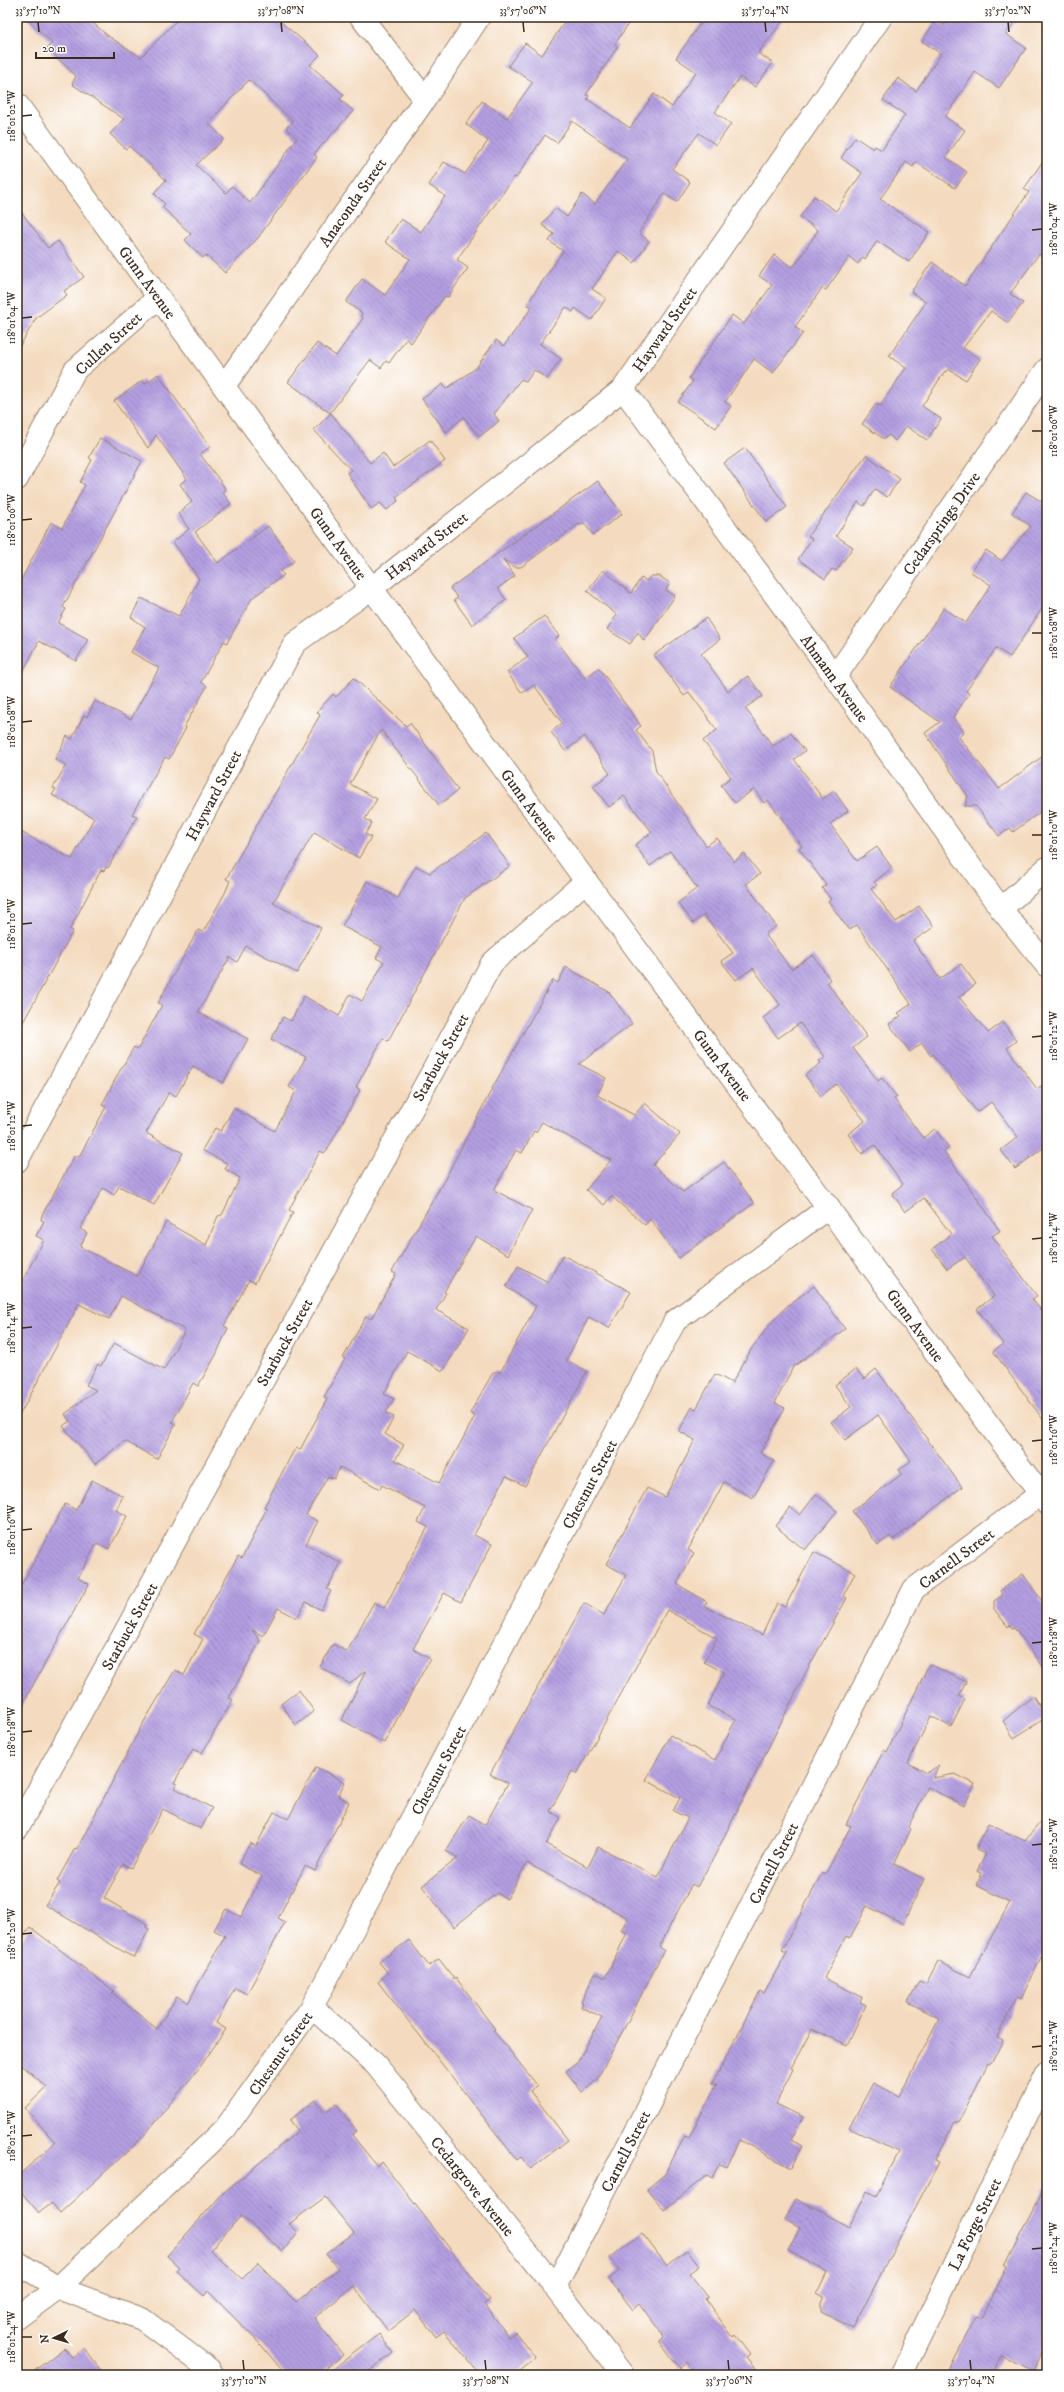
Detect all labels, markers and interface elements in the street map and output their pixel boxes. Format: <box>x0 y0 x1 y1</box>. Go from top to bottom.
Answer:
text: 33°57'10"N <box>15 5 61 17</box>
text: 33°57'08"N <box>257 5 305 17</box>
text: 33°57'06"N <box>499 5 547 17</box>
text: 33°57'04"N <box>741 5 789 17</box>
text: 33°57'02"N <box>985 5 1031 17</box>
scale bar <box>36 34 114 60</box>
text: 20 m <box>42 41 66 56</box>
text: 118°01'02"W <box>6 89 18 142</box>
street label: Anaconda Street <box>315 154 391 251</box>
text: 118°01'04"W <box>1048 202 1060 255</box>
street label: Gunn Avenue <box>114 242 181 323</box>
street label: Hayward Street <box>628 283 702 376</box>
text: 118°01'04"W <box>6 291 18 344</box>
street label: Cullen Street <box>71 308 146 380</box>
text: 118°01'06"W <box>1048 404 1060 457</box>
street label: Cedarsprings Drive <box>899 468 985 579</box>
text: 118°01'06"W <box>6 493 18 546</box>
street label: Gunn Avenue <box>305 503 372 584</box>
street label: Hayward Street <box>381 507 472 584</box>
text: 118°01'08"W <box>1048 606 1060 659</box>
street label: Ahmann Avenue <box>796 631 873 727</box>
text: 118°01'08"W <box>6 695 18 748</box>
street label: Hayward Street <box>182 747 246 844</box>
street label: Gunn Avenue <box>496 765 563 846</box>
text: 118°01'10"W <box>1048 809 1060 860</box>
text: 118°01'10"W <box>6 898 18 949</box>
street label: Starbuck Street <box>408 1010 473 1105</box>
text: 118°01'12"W <box>1048 1010 1060 1061</box>
street label: Gunn Avenue <box>689 1026 756 1106</box>
text: 118°01'12"W <box>6 1100 18 1151</box>
text: 118°01'14"W <box>1048 1212 1060 1263</box>
street label: Gunn Avenue <box>882 1285 949 1366</box>
street label: Starbuck Street <box>252 1295 317 1390</box>
text: 118°01'14"W <box>6 1302 18 1353</box>
text: 118°01'16"W <box>1048 1414 1060 1465</box>
street label: Chestnut Street <box>558 1436 622 1533</box>
text: 118°01'16"W <box>6 1504 18 1555</box>
street label: Carnell Street <box>915 1524 998 1594</box>
street label: Starbuck Street <box>97 1579 162 1674</box>
text: 118°01'18"W <box>1048 1616 1060 1667</box>
text: 118°01'18"W <box>6 1706 18 1757</box>
street label: Chestnut Street <box>407 1722 471 1819</box>
text: 118°01'20"W <box>1048 1817 1060 1870</box>
street label: Carnell Street <box>745 1819 803 1908</box>
text: 118°01'20"W <box>6 1907 18 1960</box>
street label: Chestnut Street <box>244 2008 317 2100</box>
text: 118°01'22"W <box>1048 2020 1060 2072</box>
street label: Carnell Street <box>597 2107 655 2196</box>
text: 118°01'22"W <box>6 2110 18 2162</box>
street label: Cedargrove Avenue <box>426 2133 519 2241</box>
street label: La Forge Street <box>944 2175 1006 2274</box>
text: 118°01'24"W <box>1048 2221 1060 2274</box>
text: 118°01'24"W <box>6 2310 18 2363</box>
north arrow <box>34 2318 74 2358</box>
text: N <box>38 2334 52 2344</box>
text: 33°57'10"N <box>221 2375 267 2387</box>
text: 33°57'08"N <box>462 2375 510 2387</box>
text: 33°57'06"N <box>705 2375 753 2387</box>
text: 33°57'04"N <box>947 2375 995 2387</box>

